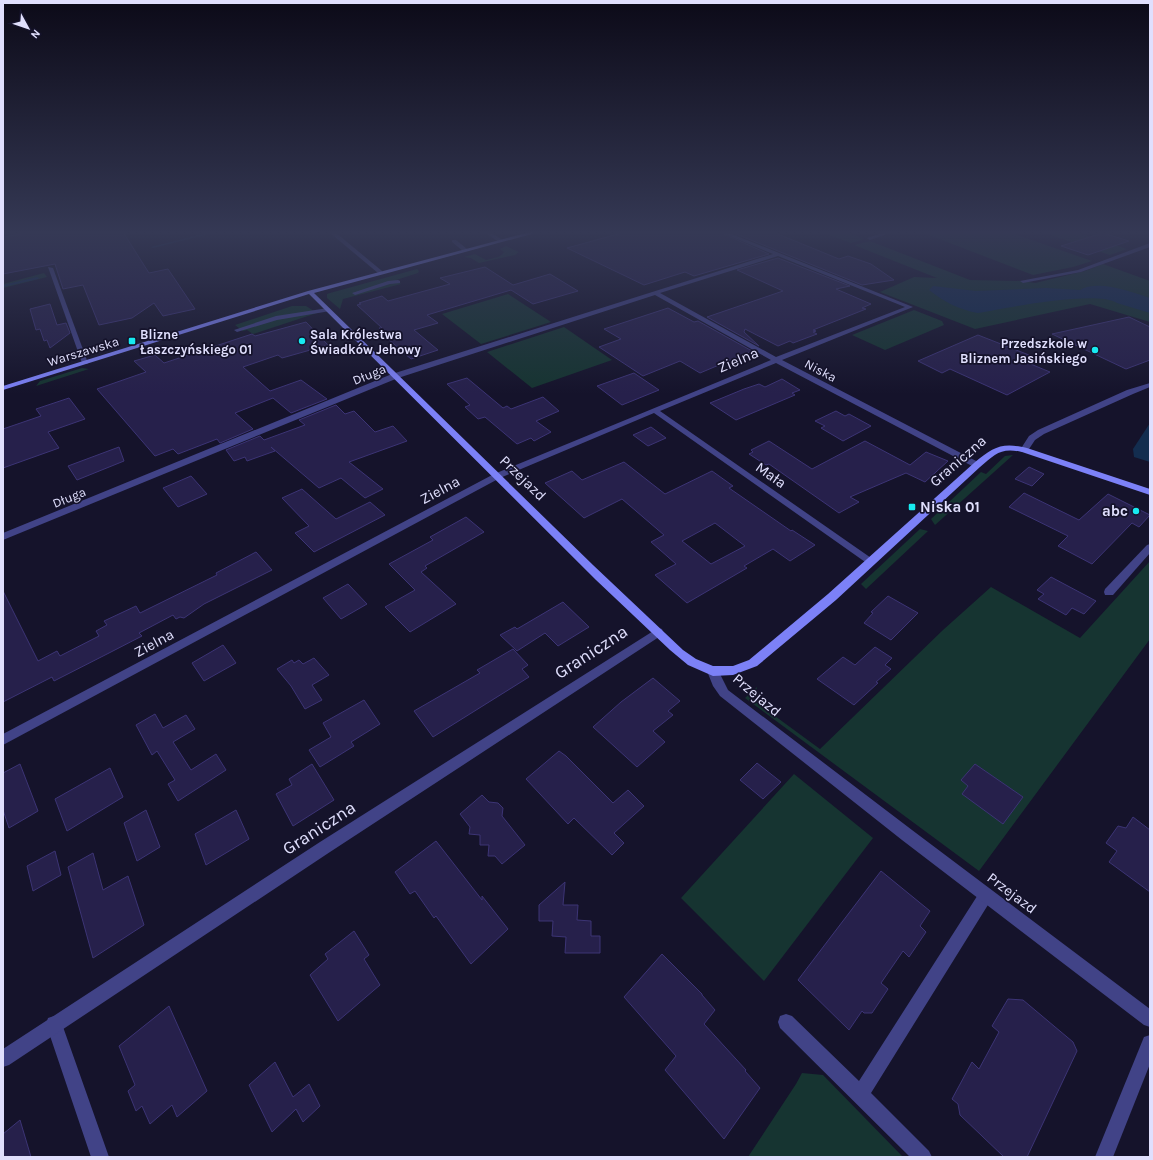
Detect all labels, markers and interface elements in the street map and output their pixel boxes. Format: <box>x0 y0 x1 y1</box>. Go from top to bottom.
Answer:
north arrow <box>8 8 48 48</box>
text: N <box>28 27 43 41</box>
place label: Blizne Łaszczyńskiego 01 <box>140 327 252 357</box>
place label: Sala Królestwa Świadków Jehowy <box>310 327 421 357</box>
street label: Warszawska <box>46 333 121 369</box>
marker: Blizne Łaszczyńskiego 01 <box>127 336 137 346</box>
marker: Sala Królestwa Świadków Jehowy <box>297 336 307 346</box>
place label: Przedszkole w Bliznem Jasińskiego <box>960 336 1087 366</box>
street label: Zielna <box>715 343 761 377</box>
marker: Przedszkole w Bliznem Jasińskiego <box>1090 345 1100 355</box>
street label: Niska <box>802 356 839 385</box>
street label: Długa <box>350 361 388 388</box>
street label: Graniczna <box>926 432 990 490</box>
street label: Przejazd <box>496 452 550 504</box>
street label: Mała <box>752 458 790 492</box>
street label: Zielna <box>417 472 463 508</box>
street label: Długa <box>50 484 88 511</box>
place label: Niska 01 <box>920 498 980 516</box>
marker: Niska 01 <box>907 502 917 512</box>
place label: abc <box>1102 502 1128 520</box>
marker: abc <box>1131 506 1141 516</box>
street label: Graniczna <box>550 620 632 684</box>
street label: Zielna <box>131 625 177 661</box>
street label: Przejazd <box>729 670 785 720</box>
street label: Graniczna <box>278 796 360 860</box>
street label: Przejazd <box>984 869 1040 917</box>

